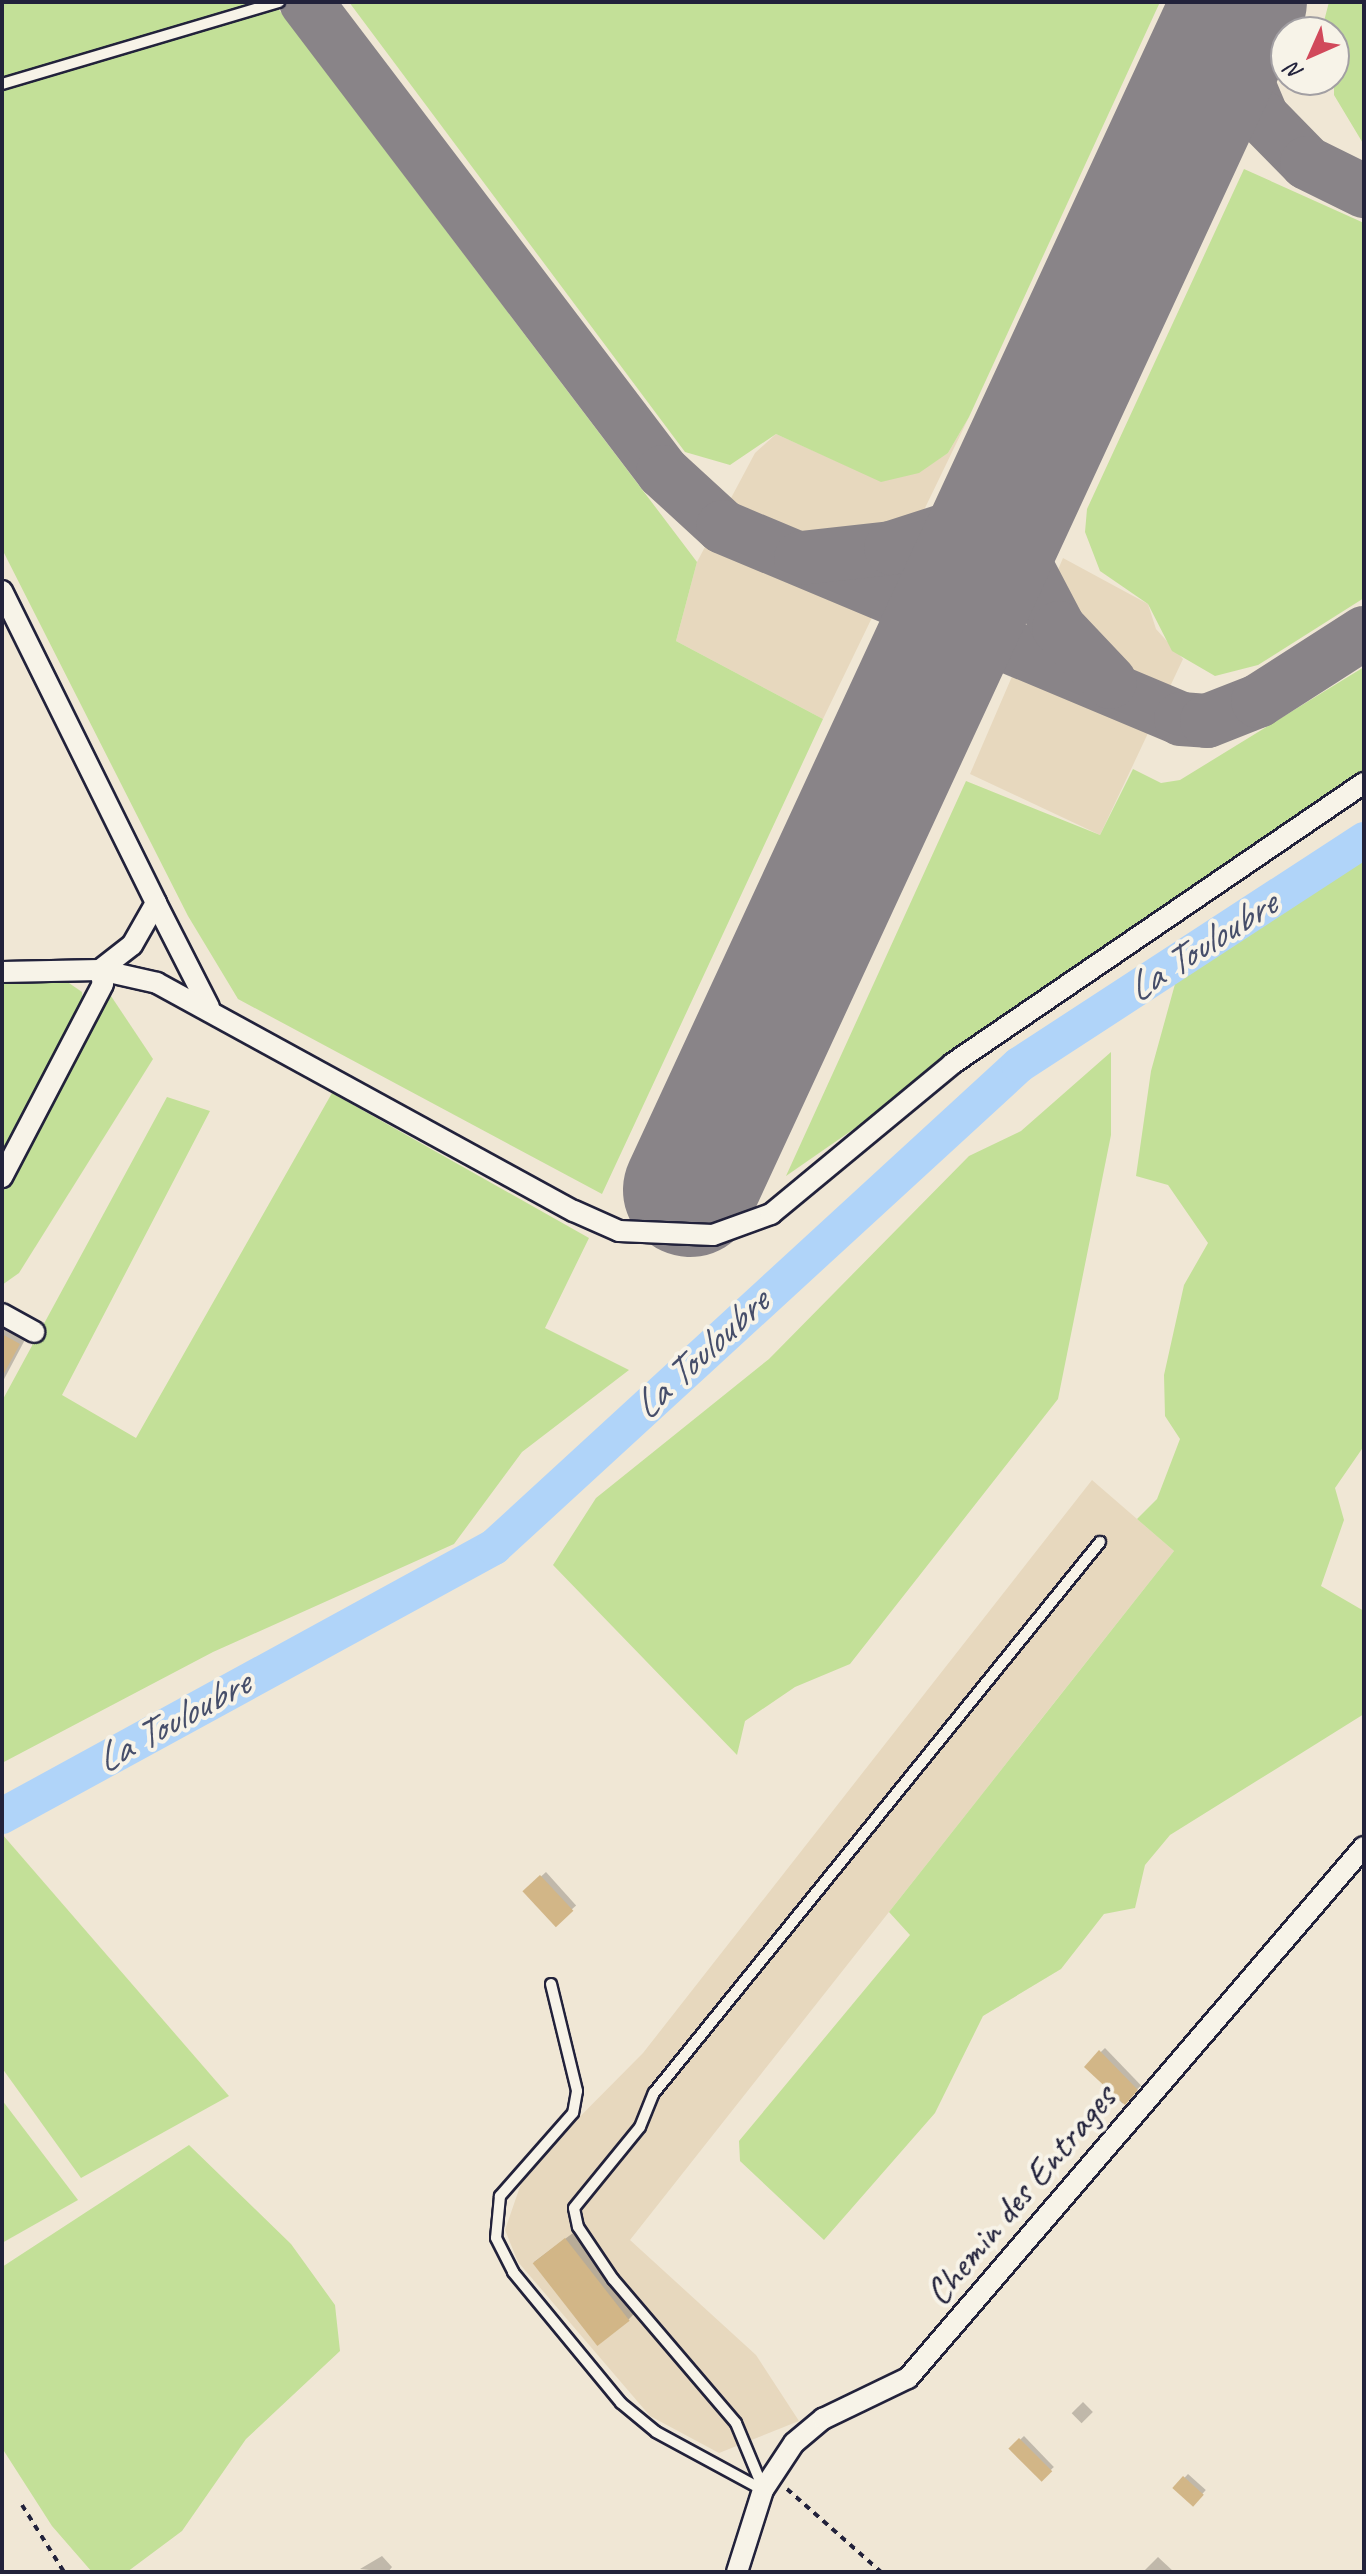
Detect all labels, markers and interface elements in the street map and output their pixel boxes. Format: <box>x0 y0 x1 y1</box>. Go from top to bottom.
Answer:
north arrow <box>1270 16 1350 96</box>
text: N <box>1280 57 1309 86</box>
water label: La Touloubre <box>1117 880 1285 1012</box>
water label: La Touloubre <box>622 1279 778 1429</box>
water label: La Touloubre <box>87 1659 257 1783</box>
street label: Chemin des Entrages <box>915 2076 1125 2314</box>

